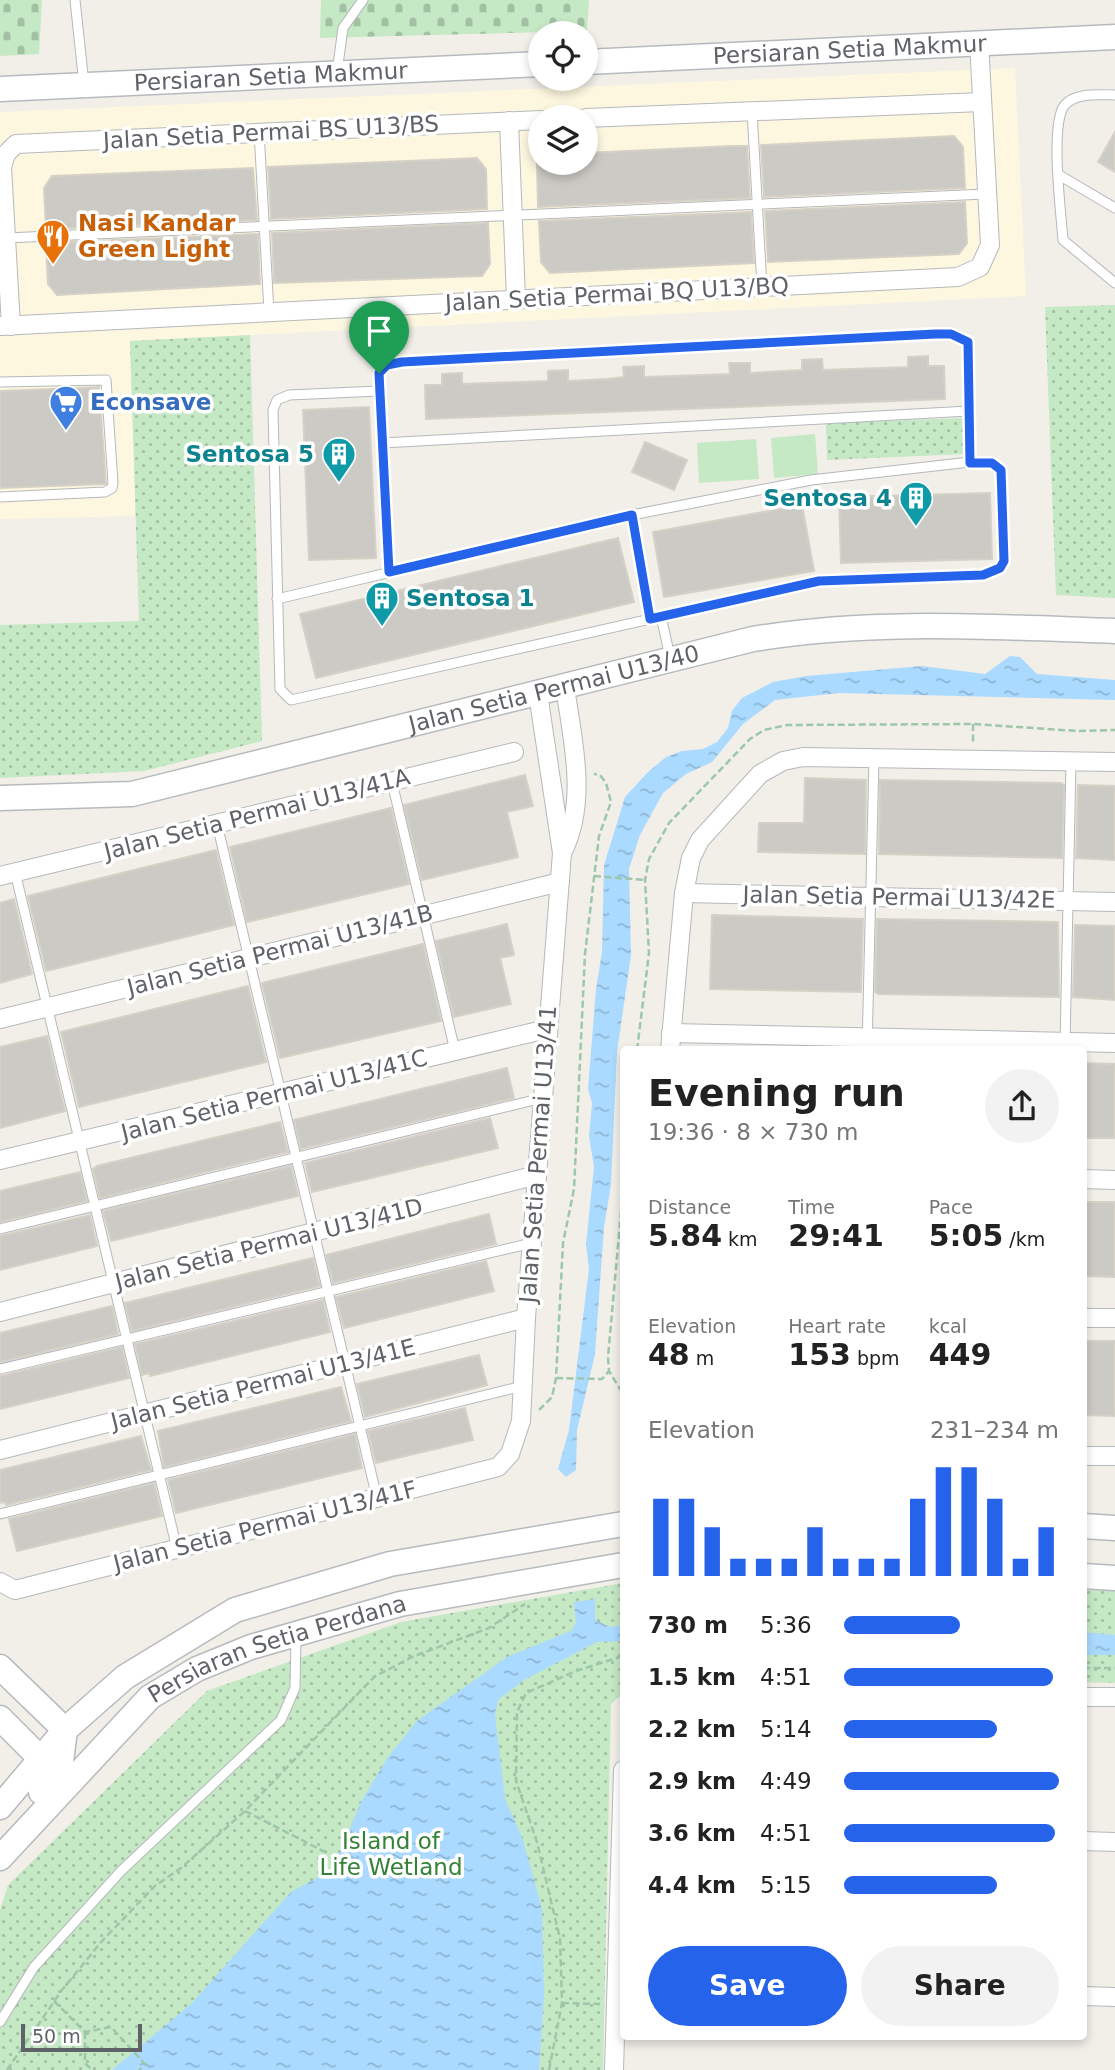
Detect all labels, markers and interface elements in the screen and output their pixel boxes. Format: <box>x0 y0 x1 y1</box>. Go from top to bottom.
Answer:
map controls <box>528 21 598 175</box>
button: locate <box>528 21 598 91</box>
street label: Persiaran Setia Makmur <box>712 30 988 69</box>
street label: Persiaran Setia Makmur <box>133 57 409 96</box>
button: layers <box>528 105 598 175</box>
street label: Jalan Setia Permai BS U13/BS <box>100 110 440 154</box>
place label: Nasi Kandar Green Light <box>78 210 236 262</box>
restaurant icon: Nasi Kandar Green Light <box>34 217 72 266</box>
street label: Jalan Setia Permai BQ U13/BQ <box>442 272 790 316</box>
pin <box>349 301 409 373</box>
icon: arrive <box>360 312 398 350</box>
supermarket icon: Econsave <box>47 383 85 432</box>
place label: Econsave <box>90 389 211 415</box>
building icon: Sentosa 5 <box>320 435 358 484</box>
place label: Sentosa 5 <box>185 441 314 467</box>
building icon: Sentosa 4 <box>897 479 935 528</box>
place label: Sentosa 4 <box>763 485 892 511</box>
building icon: Sentosa 1 <box>363 579 401 628</box>
place label: Sentosa 1 <box>406 585 535 611</box>
street label: Jalan Setia Permai U13/40 <box>404 640 702 738</box>
street label: Jalan Setia Permai U13/41A <box>100 763 413 865</box>
street label: Jalan Setia Permai U13/42E <box>740 881 1056 913</box>
street label: Jalan Setia Permai U13/41B <box>122 899 436 1001</box>
street label: Jalan Setia Permai U13/41 <box>514 1004 561 1306</box>
street label: Jalan Setia Permai U13/41C <box>116 1044 430 1146</box>
button: share <box>985 1069 1059 1143</box>
text: Evening run <box>648 1071 905 1115</box>
text: 19:36 · 8 × 730 m <box>648 1119 858 1145</box>
street label: Jalan Setia Permai U13/41D <box>111 1193 425 1295</box>
text: Distance <box>648 1196 731 1218</box>
text: Time <box>788 1196 835 1218</box>
text: Pace <box>929 1196 973 1218</box>
text: 5.84 <box>648 1218 722 1253</box>
text: 29:41 <box>788 1218 884 1253</box>
text: 5:05 <box>929 1218 1003 1253</box>
text: km <box>722 1228 758 1250</box>
text: /km <box>1003 1228 1045 1250</box>
text: Elevation <box>648 1315 736 1337</box>
text: Heart rate <box>788 1315 886 1337</box>
text: kcal <box>929 1315 967 1337</box>
street label: Jalan Setia Permai U13/41E <box>106 1334 418 1435</box>
text: 48 <box>648 1337 690 1372</box>
text: 153 <box>788 1337 851 1372</box>
text: 449 <box>929 1337 991 1372</box>
text: m <box>690 1347 714 1369</box>
text: bpm <box>851 1347 900 1369</box>
text: Elevation <box>648 1417 755 1443</box>
text: 231–234 m <box>930 1417 1059 1443</box>
street label: Jalan Setia Permai U13/41F <box>109 1476 419 1577</box>
street label: Persiaran Setia Perdana <box>143 1590 409 1708</box>
text: 730 m <box>648 1612 728 1638</box>
text: 5:36 <box>760 1612 812 1638</box>
text: 1.5 km <box>648 1664 736 1690</box>
text: 4:51 <box>760 1664 812 1690</box>
text: 2.2 km <box>648 1716 736 1742</box>
text: 5:14 <box>760 1716 812 1742</box>
text: 2.9 km <box>648 1768 736 1794</box>
text: 4:49 <box>760 1768 812 1794</box>
text: 3.6 km <box>648 1820 736 1846</box>
text: 4:51 <box>760 1820 812 1846</box>
park label: Island of Life Wetland <box>320 1828 463 1880</box>
text: 4.4 km <box>648 1872 736 1898</box>
text: 5:15 <box>760 1872 812 1898</box>
button: Save <box>648 1946 847 2026</box>
button: Share <box>861 1946 1059 2026</box>
scale bar <box>21 2021 142 2053</box>
text: 50 m <box>32 2025 81 2047</box>

